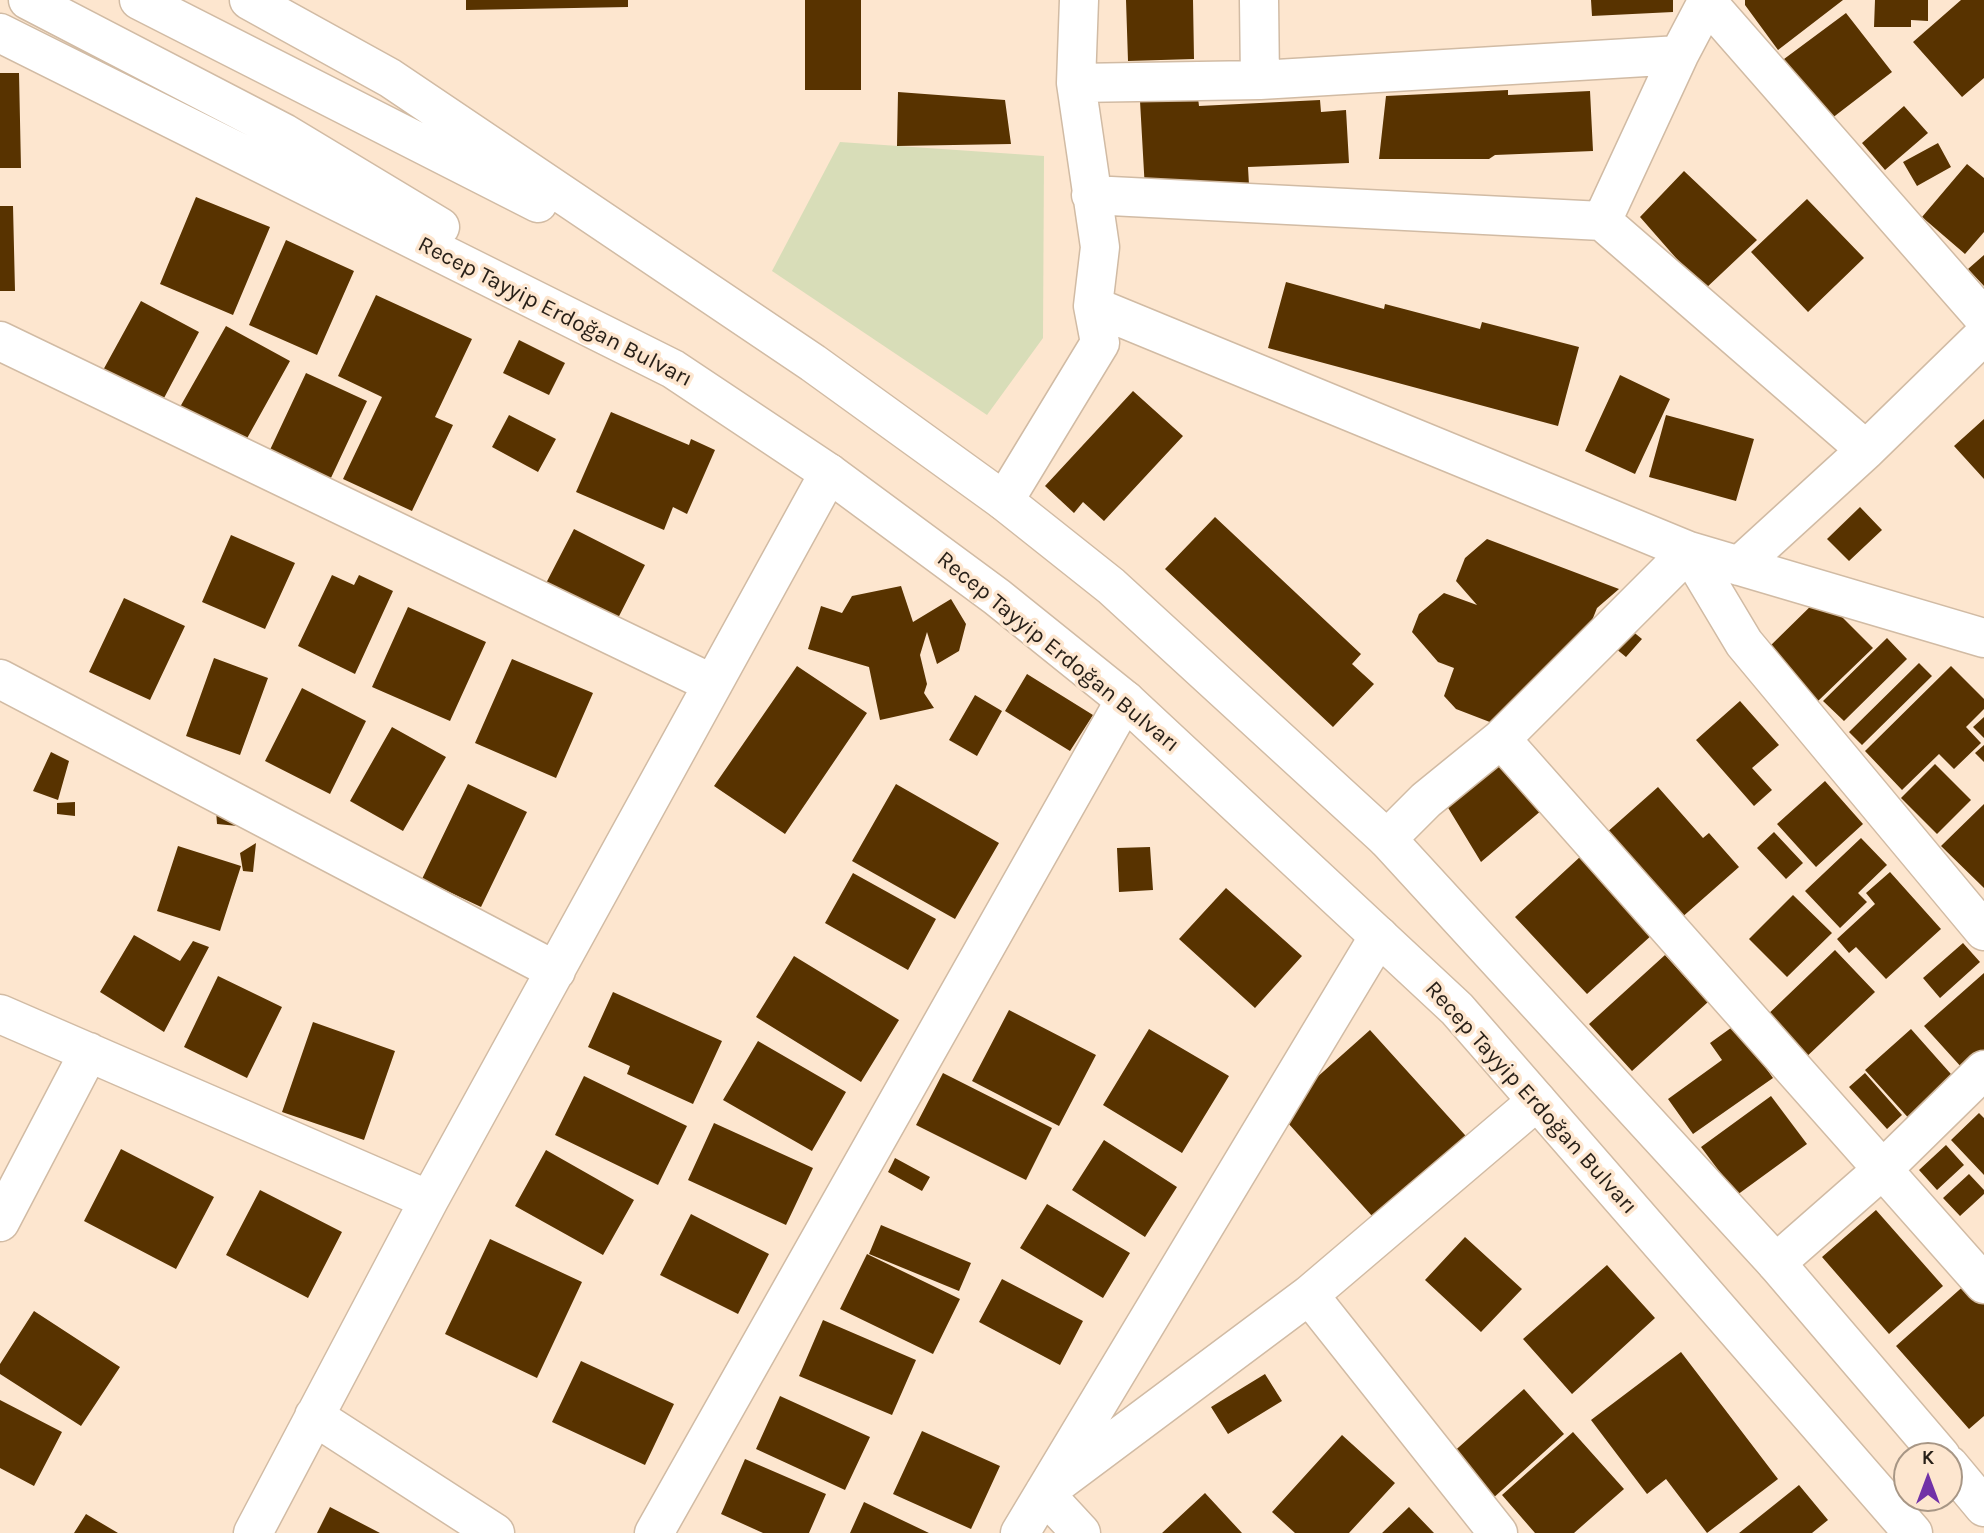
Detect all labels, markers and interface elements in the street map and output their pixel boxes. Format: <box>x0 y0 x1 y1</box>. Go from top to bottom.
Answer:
street label: Recep Tayyip Erdoğan Bulvarı <box>413 231 697 393</box>
street label: Recep Tayyip Erdoğan Bulvarı <box>931 546 1185 758</box>
street label: Recep Tayyip Erdoğan Bulvarı <box>1419 976 1643 1220</box>
north arrow <box>1893 1442 1963 1512</box>
text: K <box>1922 1447 1934 1469</box>

